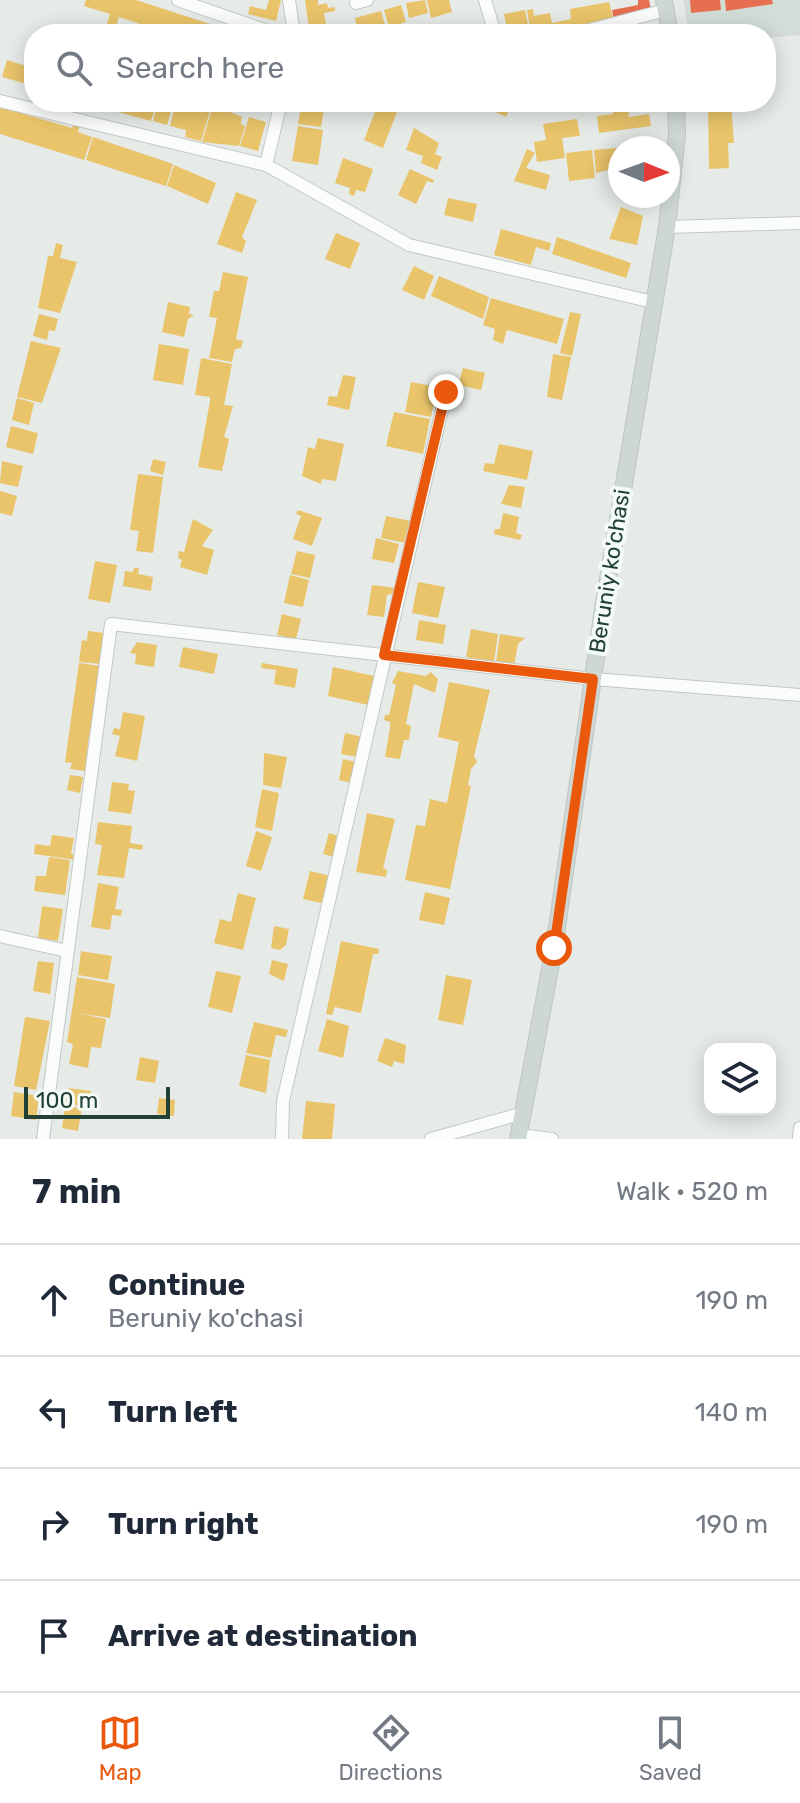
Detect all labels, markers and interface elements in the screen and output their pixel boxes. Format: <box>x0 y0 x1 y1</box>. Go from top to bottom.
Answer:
search box <box>24 24 776 112</box>
icon: search <box>52 46 96 90</box>
text: Search here <box>116 50 284 86</box>
north arrow <box>608 136 680 208</box>
route end <box>428 374 464 410</box>
street label: Beruniy ko'chasi <box>583 487 636 655</box>
route start <box>536 930 572 966</box>
map controls <box>704 1043 776 1115</box>
button: layers <box>704 1043 776 1115</box>
scale bar <box>24 1083 170 1119</box>
text: 100 m <box>36 1087 98 1114</box>
text: 7 min <box>32 1171 121 1212</box>
text: Walk · 520 m <box>616 1176 768 1207</box>
text: Continue <box>108 1267 245 1303</box>
icon: ahead <box>32 1278 76 1322</box>
text: 190 m <box>695 1285 768 1316</box>
text: Beruniy ko'chasi <box>108 1303 303 1334</box>
icon: left <box>32 1390 76 1434</box>
text: Turn left <box>108 1394 238 1430</box>
text: 140 m <box>695 1397 768 1428</box>
icon: right <box>32 1502 76 1546</box>
text: Turn right <box>108 1506 259 1542</box>
text: 190 m <box>695 1509 768 1540</box>
icon: arrive <box>32 1614 76 1658</box>
text: Arrive at destination <box>108 1618 418 1654</box>
tab: Map <box>98 1711 142 1786</box>
tab: Directions <box>338 1711 443 1786</box>
tab: Saved <box>639 1711 702 1786</box>

